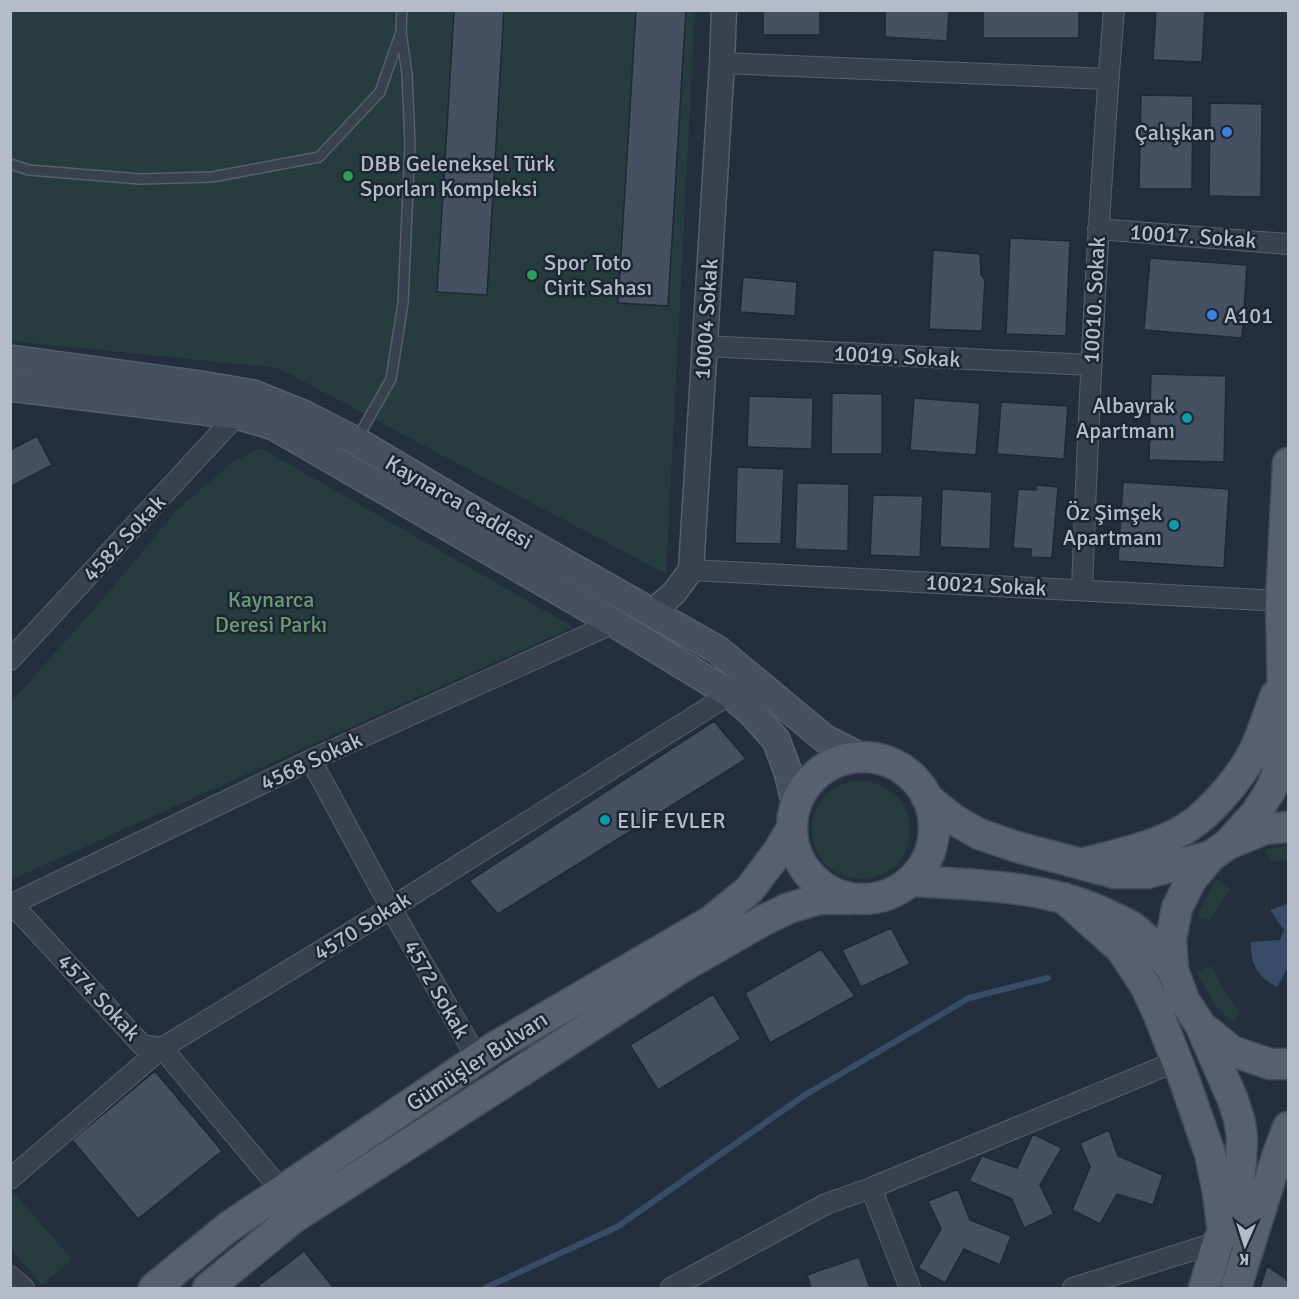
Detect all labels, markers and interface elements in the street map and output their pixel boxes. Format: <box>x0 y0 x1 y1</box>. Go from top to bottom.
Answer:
place label: Çalışkan <box>1135 119 1215 146</box>
marker: Çalışkan <box>1220 125 1234 139</box>
place label: DBB Geleneksel Türk Sporları Kompleksi <box>360 150 555 202</box>
marker: DBB Geleneksel Türk Sporları Kompleksi <box>341 169 355 183</box>
street label: 10017. Sokak <box>1129 218 1257 254</box>
street label: 10010. Sokak <box>1077 236 1111 364</box>
place label: Spor Toto Cirit Sahası <box>544 249 652 301</box>
street label: 10004 Sokak <box>688 258 724 380</box>
marker: Spor Toto Cirit Sahası <box>525 268 539 282</box>
place label: A101 <box>1224 302 1273 329</box>
marker: A101 <box>1205 308 1219 322</box>
street label: 10019. Sokak <box>833 339 961 373</box>
place label: Albayrak Apartmanı <box>1076 392 1175 444</box>
marker: Albayrak Apartmanı <box>1180 411 1194 425</box>
street label: Kaynarca Caddesi <box>381 449 537 555</box>
street label: 4582 Sokak <box>77 489 171 587</box>
place label: Öz Şimşek Apartmanı <box>1063 499 1162 551</box>
marker: Öz Şimşek Apartmanı <box>1167 518 1181 532</box>
street label: 10021 Sokak <box>925 568 1047 602</box>
park label: Kaynarca Deresi Parkı <box>215 586 327 638</box>
street label: 4568 Sokak <box>256 726 366 796</box>
place label: ELİF EVLER <box>617 807 726 834</box>
marker: ELİF EVLER <box>598 813 612 827</box>
street label: 4570 Sokak <box>309 886 415 966</box>
street label: 4572 Sokak <box>398 935 476 1043</box>
street label: 4574 Sokak <box>52 948 146 1046</box>
street label: Gümüşler Bulvarı <box>401 1005 553 1117</box>
north arrow <box>1215 1215 1275 1275</box>
text: K <box>1239 1249 1250 1269</box>

